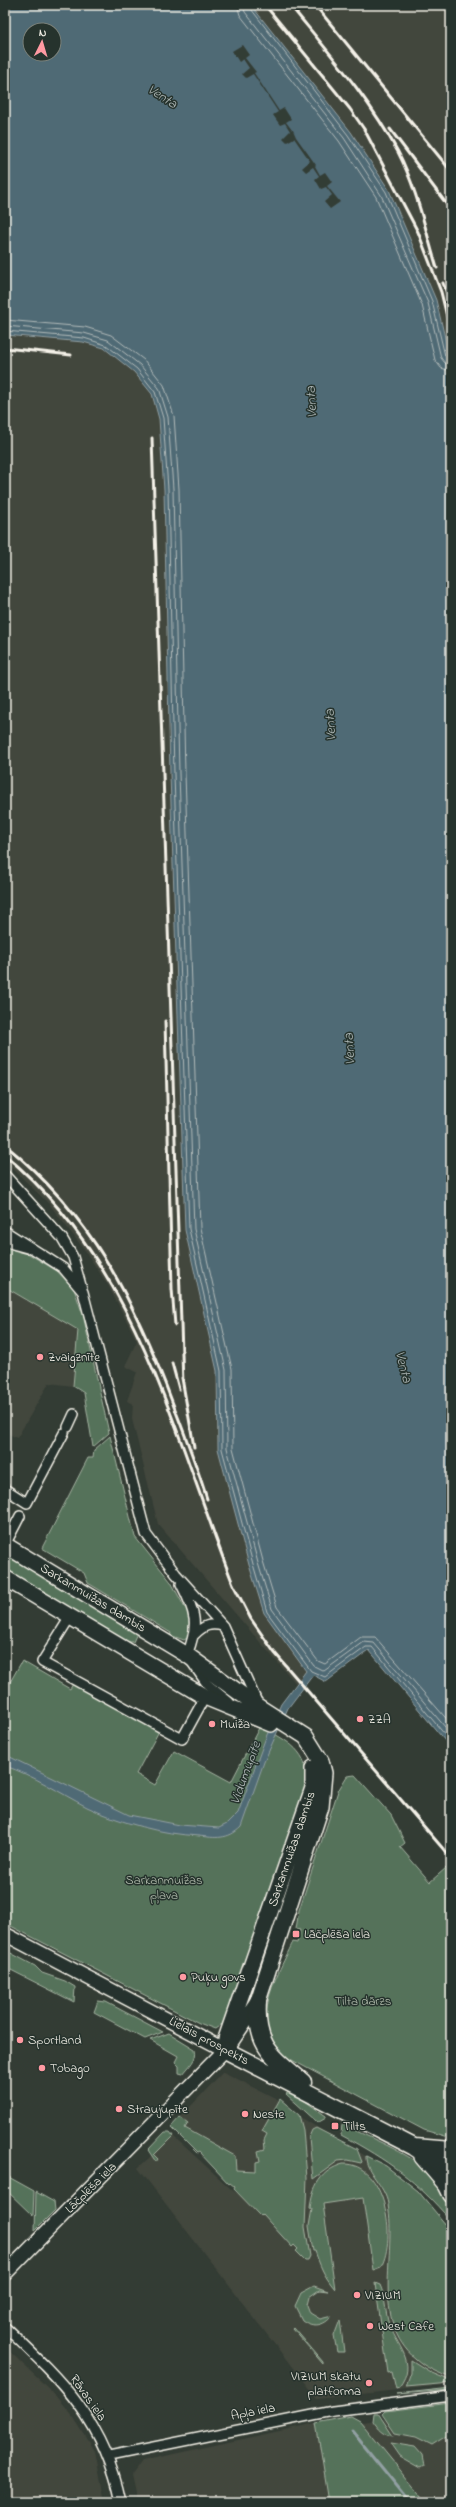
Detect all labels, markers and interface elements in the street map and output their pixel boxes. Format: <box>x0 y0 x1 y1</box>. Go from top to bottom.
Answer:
north arrow <box>22 22 62 62</box>
text: N <box>38 25 47 41</box>
water label: Venta <box>143 79 182 115</box>
water label: Venta <box>301 385 323 419</box>
water label: Venta <box>320 708 342 742</box>
water label: Venta <box>339 1032 361 1066</box>
place label: Zvaigznīte <box>48 1348 100 1368</box>
water label: Venta <box>389 1349 417 1385</box>
marker: Zvaigznīte <box>35 1352 45 1362</box>
street label: Sarkanmuižas dambis <box>36 1559 150 1637</box>
place label: ZZA <box>368 1710 391 1729</box>
marker: ZZA <box>355 1714 365 1724</box>
place label: Muiža <box>220 1715 250 1734</box>
marker: Muiža <box>207 1719 217 1729</box>
water label: Vidumupīte <box>225 1738 267 1807</box>
street label: Sarkanmuižas dambis <box>263 1788 321 1909</box>
park label: Sarkanmuižas pļava <box>125 1871 203 1905</box>
place label: Lāčplēša iela <box>304 1925 370 1944</box>
marker: Lāčplēša iela <box>291 1929 301 1939</box>
place label: Puķu govs <box>191 1968 246 1988</box>
marker: Puķu govs <box>178 1972 188 1982</box>
park label: Tilta dārzs <box>335 1992 392 2011</box>
street label: Lielais prospekts <box>165 2012 253 2070</box>
place label: Sportland <box>28 2031 82 2050</box>
marker: Sportland <box>15 2035 25 2045</box>
place label: Tobago <box>50 2059 90 2079</box>
marker: Tobago <box>37 2063 47 2073</box>
place label: Straujupīte <box>127 2100 188 2119</box>
marker: Straujupīte <box>114 2104 124 2114</box>
place label: Neste <box>253 2105 285 2124</box>
marker: Neste <box>240 2109 250 2119</box>
place label: Tilts <box>343 2117 366 2136</box>
marker: Tilts <box>330 2121 340 2131</box>
street label: Lāčplēša iela <box>61 2158 121 2218</box>
place label: VIZIUM <box>364 2286 401 2305</box>
marker: VIZIUM <box>352 2290 362 2300</box>
place label: West Cafe <box>378 2317 434 2336</box>
marker: West Cafe <box>365 2321 375 2331</box>
place label: VIZIUM skatu platforma <box>290 2367 361 2401</box>
street label: Rāvas iela <box>65 2371 111 2425</box>
marker: VIZIUM skatu platforma <box>364 2378 374 2388</box>
street label: Apļa iela <box>229 2398 277 2426</box>

